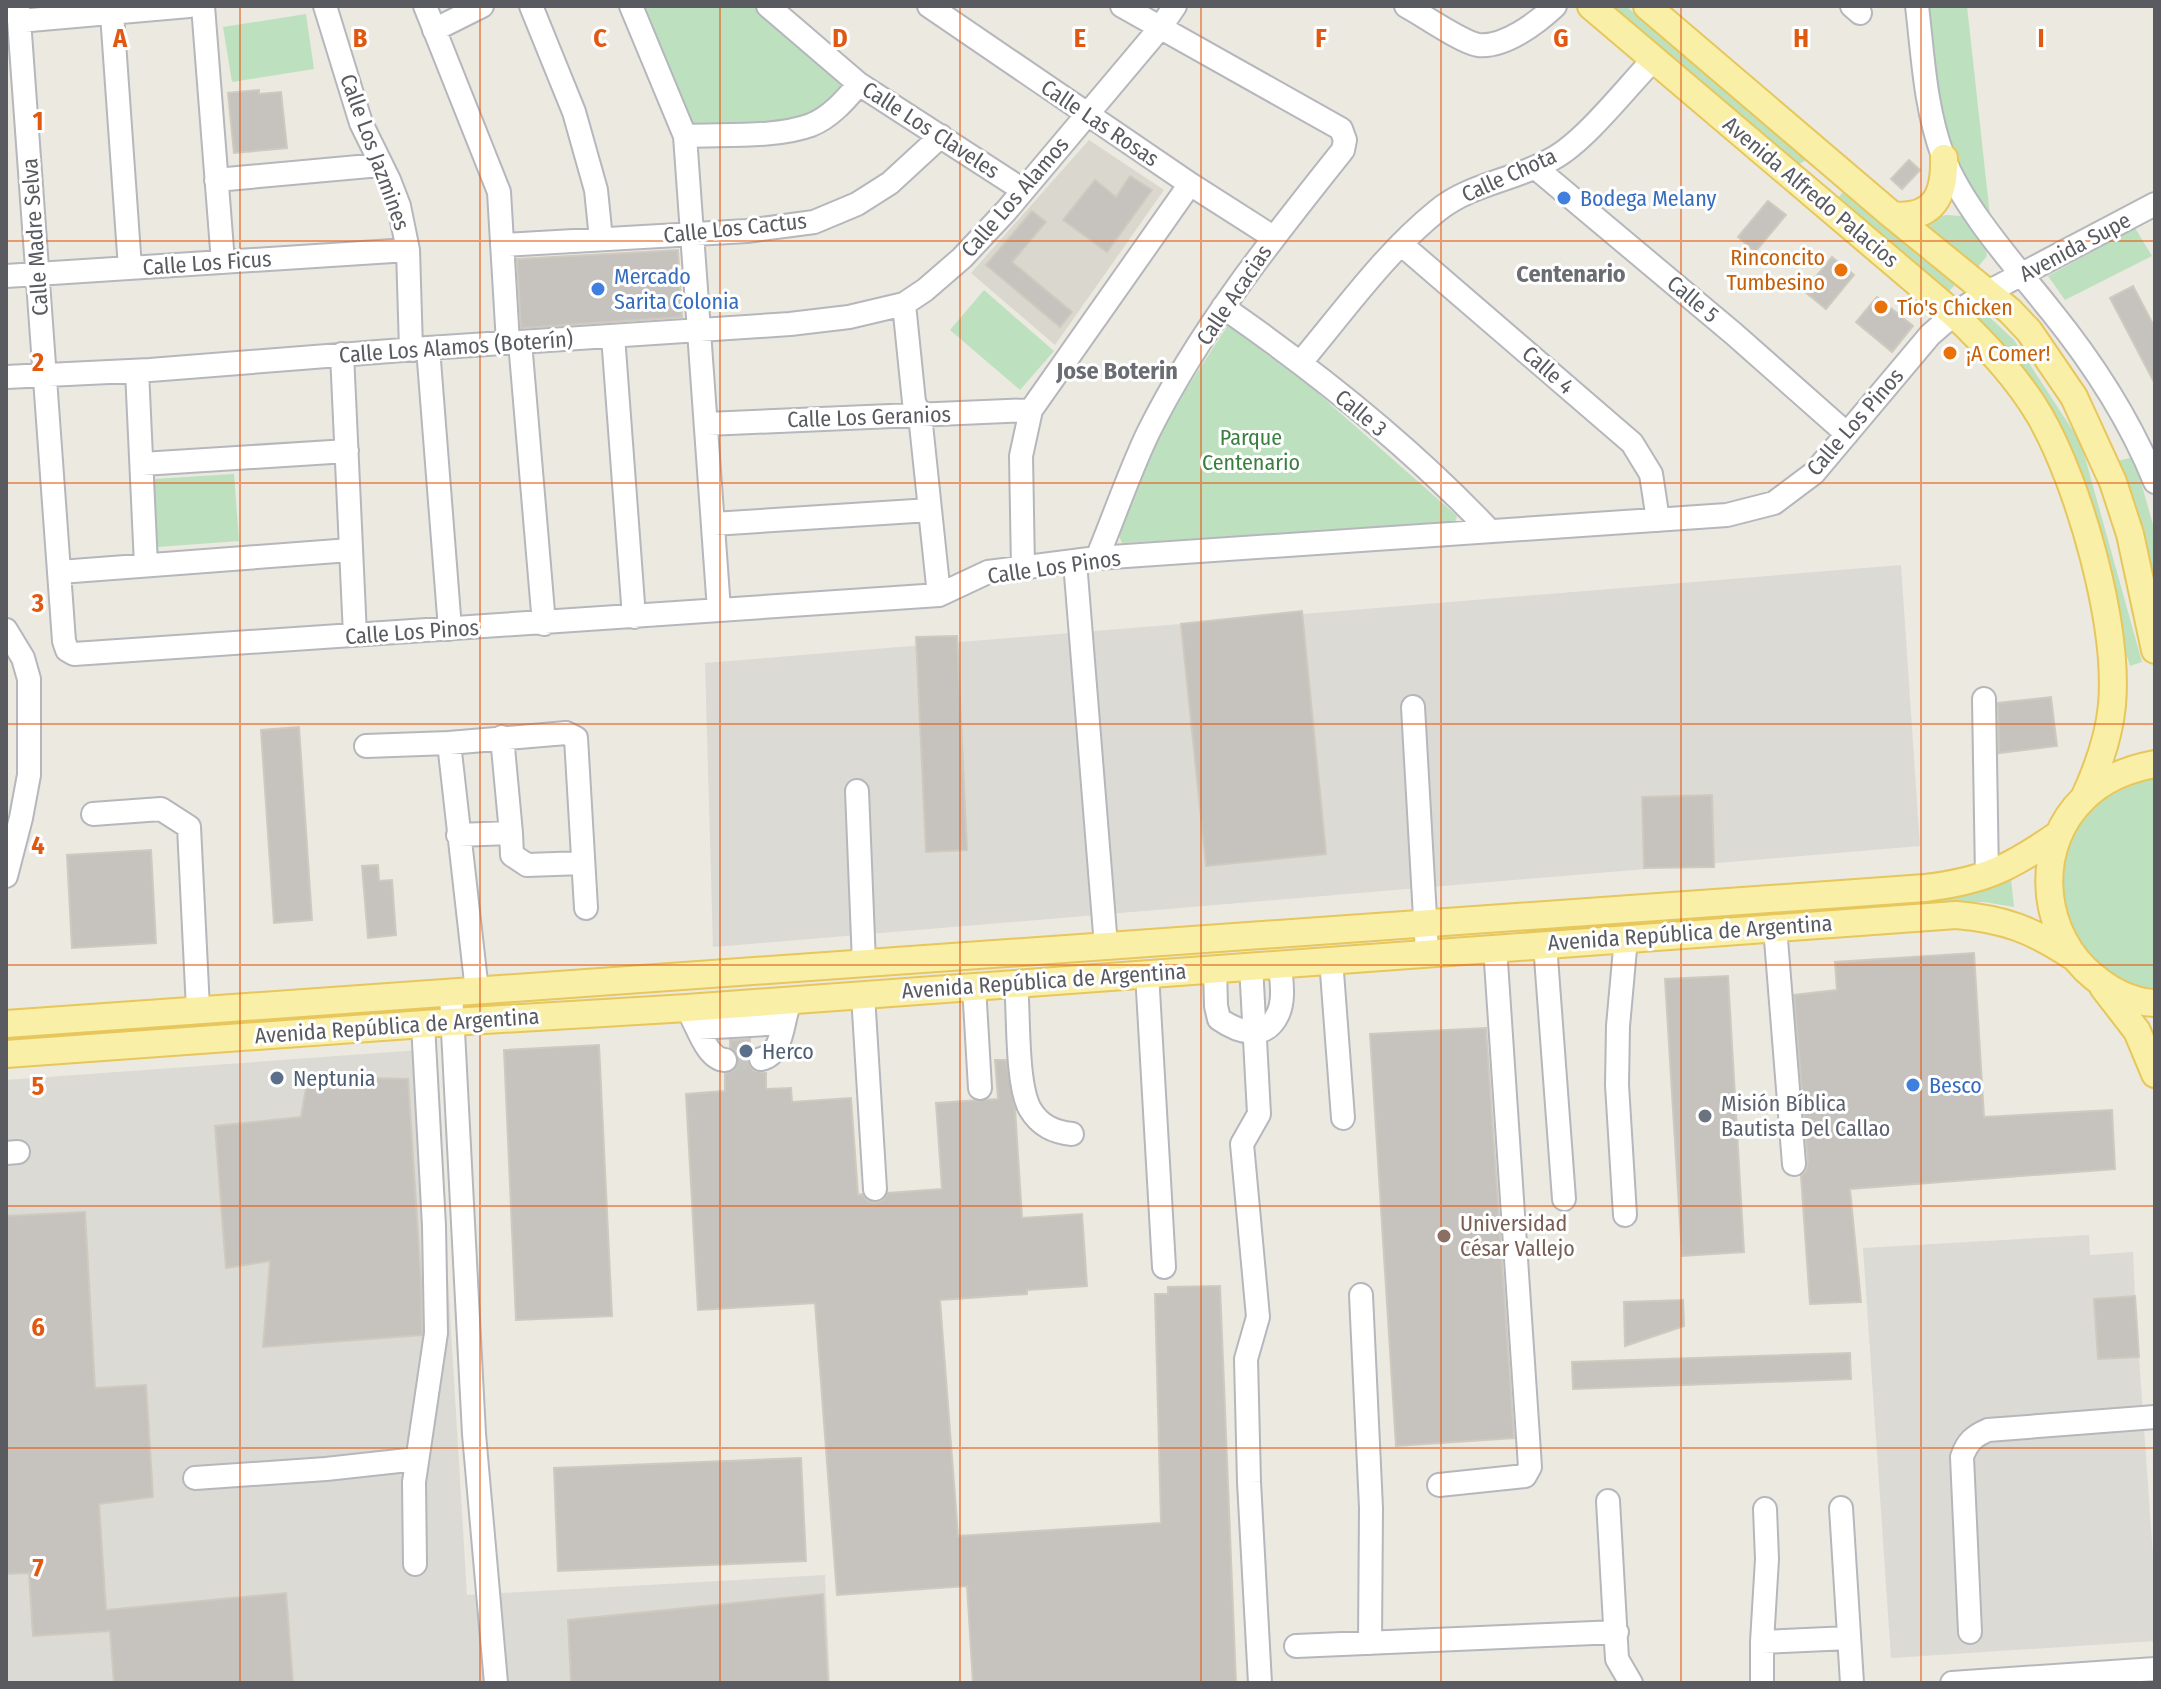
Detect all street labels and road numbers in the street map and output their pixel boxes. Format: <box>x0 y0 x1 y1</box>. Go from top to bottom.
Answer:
street label: Calle Los Jazmines <box>334 70 416 234</box>
street label: Calle Las Rosas <box>1036 74 1164 172</box>
street label: Calle Los Claveles <box>857 76 1005 184</box>
street label: Avenida Alfredo Palacios <box>1718 111 1904 273</box>
street label: Calle Los Alamos <box>955 131 1075 263</box>
street label: Calle Chota <box>1457 142 1561 208</box>
street label: Calle Madre Selva <box>16 157 54 317</box>
street label: Avenida Supe <box>2015 206 2135 288</box>
street label: Calle Los Cactus <box>662 207 808 249</box>
street label: Calle Acacias <box>1190 240 1278 350</box>
street label: Calle Los Ficus <box>142 245 272 281</box>
street label: Calle 5 <box>1662 270 1724 328</box>
street label: Calle Los Alamos (Boterín) <box>338 325 574 369</box>
street label: Calle 4 <box>1517 340 1580 400</box>
street label: Calle Los Pinos <box>1801 363 1909 481</box>
street label: Calle 3 <box>1330 384 1392 442</box>
street label: Calle Los Geranios <box>787 401 951 433</box>
street label: Calle Los Pinos <box>986 544 1122 590</box>
street label: Calle Los Pinos <box>344 614 480 650</box>
street label: Avenida República de Argentina <box>1547 910 1833 956</box>
street label: Avenida República de Argentina <box>901 958 1187 1004</box>
street label: Avenida República de Argentina <box>254 1003 540 1049</box>

